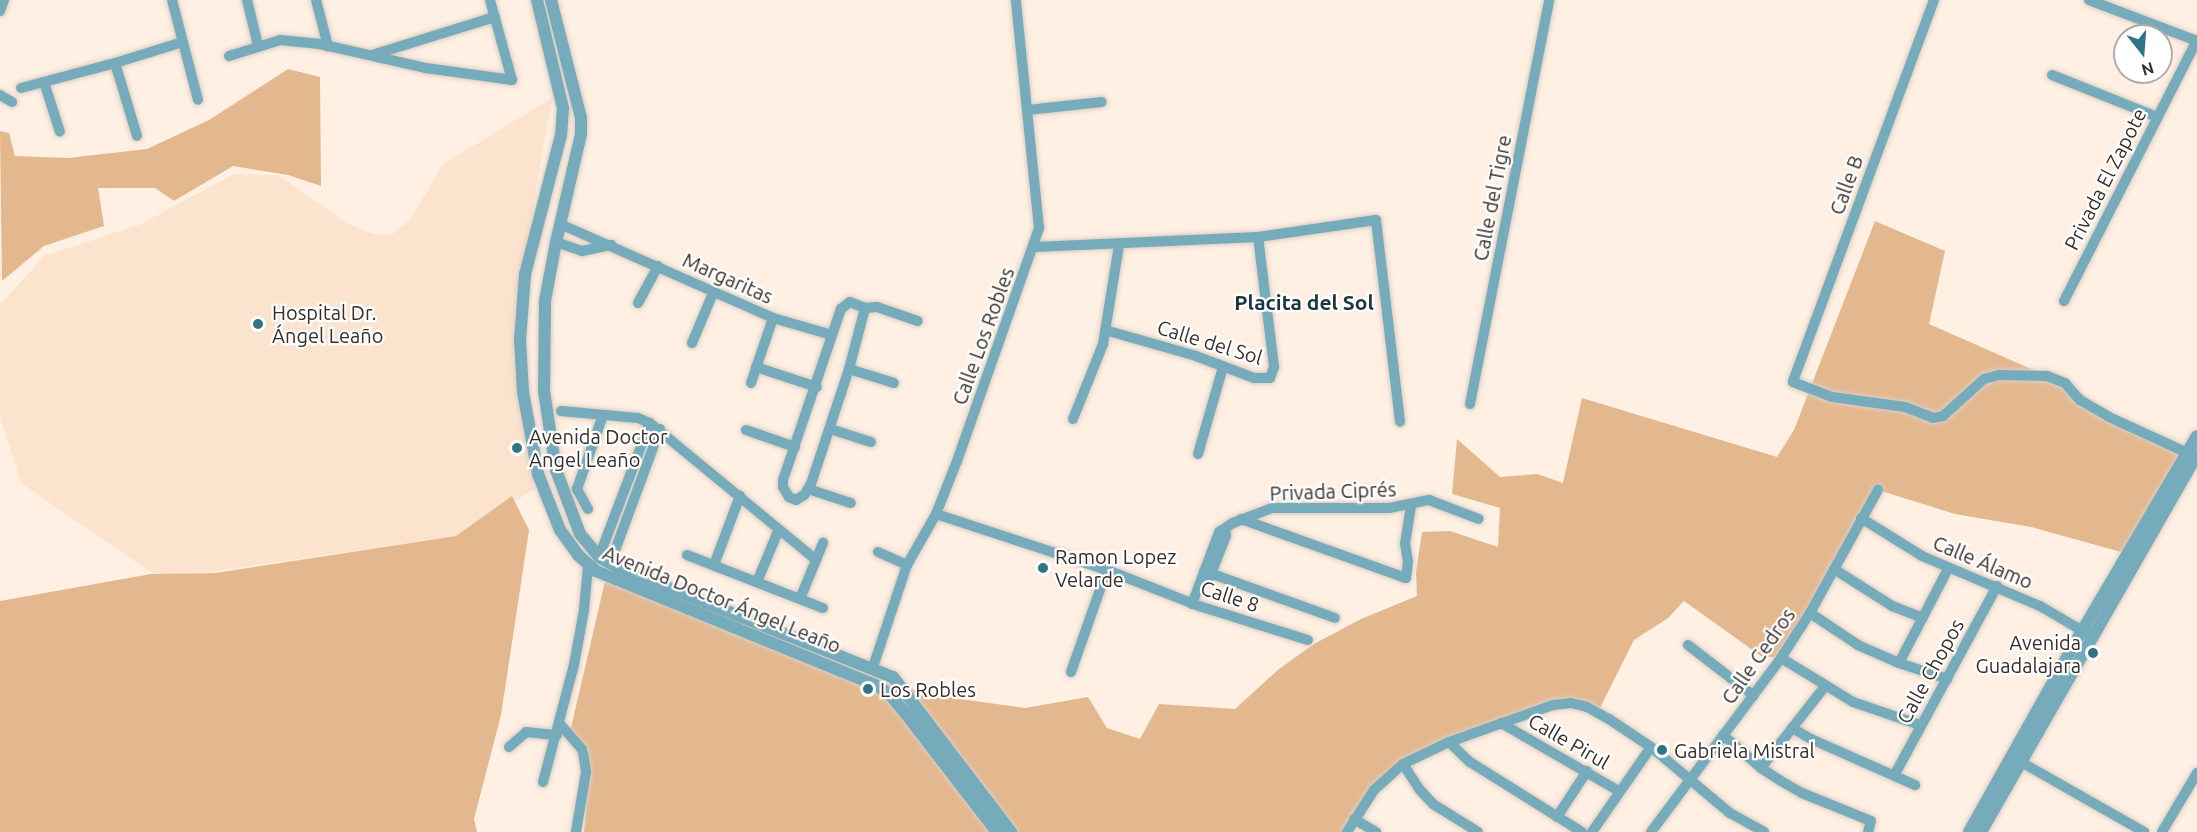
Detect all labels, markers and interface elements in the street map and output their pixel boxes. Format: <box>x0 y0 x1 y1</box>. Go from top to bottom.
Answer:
north arrow <box>2113 24 2173 84</box>
text: N <box>2139 59 2156 80</box>
street label: Privada El Zapote <box>2059 104 2151 254</box>
street label: Calle del Tigre <box>1468 133 1516 263</box>
street label: Calle B <box>1824 152 1868 218</box>
street label: Margaritas <box>679 247 777 309</box>
street label: Calle Los Robles <box>947 264 1019 408</box>
district label: Placita del Sol <box>1234 289 1374 315</box>
place label: Hospital Dr. Ángel Leaño <box>272 300 383 347</box>
marker: Hospital Dr. Ángel Leaño <box>249 315 267 333</box>
street label: Calle del Sol <box>1155 315 1265 369</box>
place label: Avenida Doctor Angel Leaño <box>529 424 668 471</box>
marker: Avenida Doctor Angel Leaño <box>510 441 524 455</box>
street label: Privada Ciprés <box>1269 477 1397 505</box>
street label: Calle Álamo <box>1929 530 2037 594</box>
street label: Avenida Doctor Ángel Leaño <box>600 540 844 658</box>
place label: Ramon Lopez Velarde <box>1055 544 1176 591</box>
marker: Ramon Lopez Velarde <box>1036 561 1050 575</box>
street label: Calle 8 <box>1198 575 1262 617</box>
street label: Calle Cedros <box>1716 603 1800 709</box>
street label: Calle Chopos <box>1891 614 1969 728</box>
place label: Avenida Guadalajara <box>1976 630 2081 677</box>
marker: Avenida Guadalajara <box>2086 646 2100 660</box>
place label: Los Robles <box>880 677 976 701</box>
marker: Los Robles <box>861 682 875 696</box>
street label: Calle Pirul <box>1524 708 1614 774</box>
place label: Gabriela Mistral <box>1674 738 1815 762</box>
marker: Gabriela Mistral <box>1655 743 1669 757</box>

